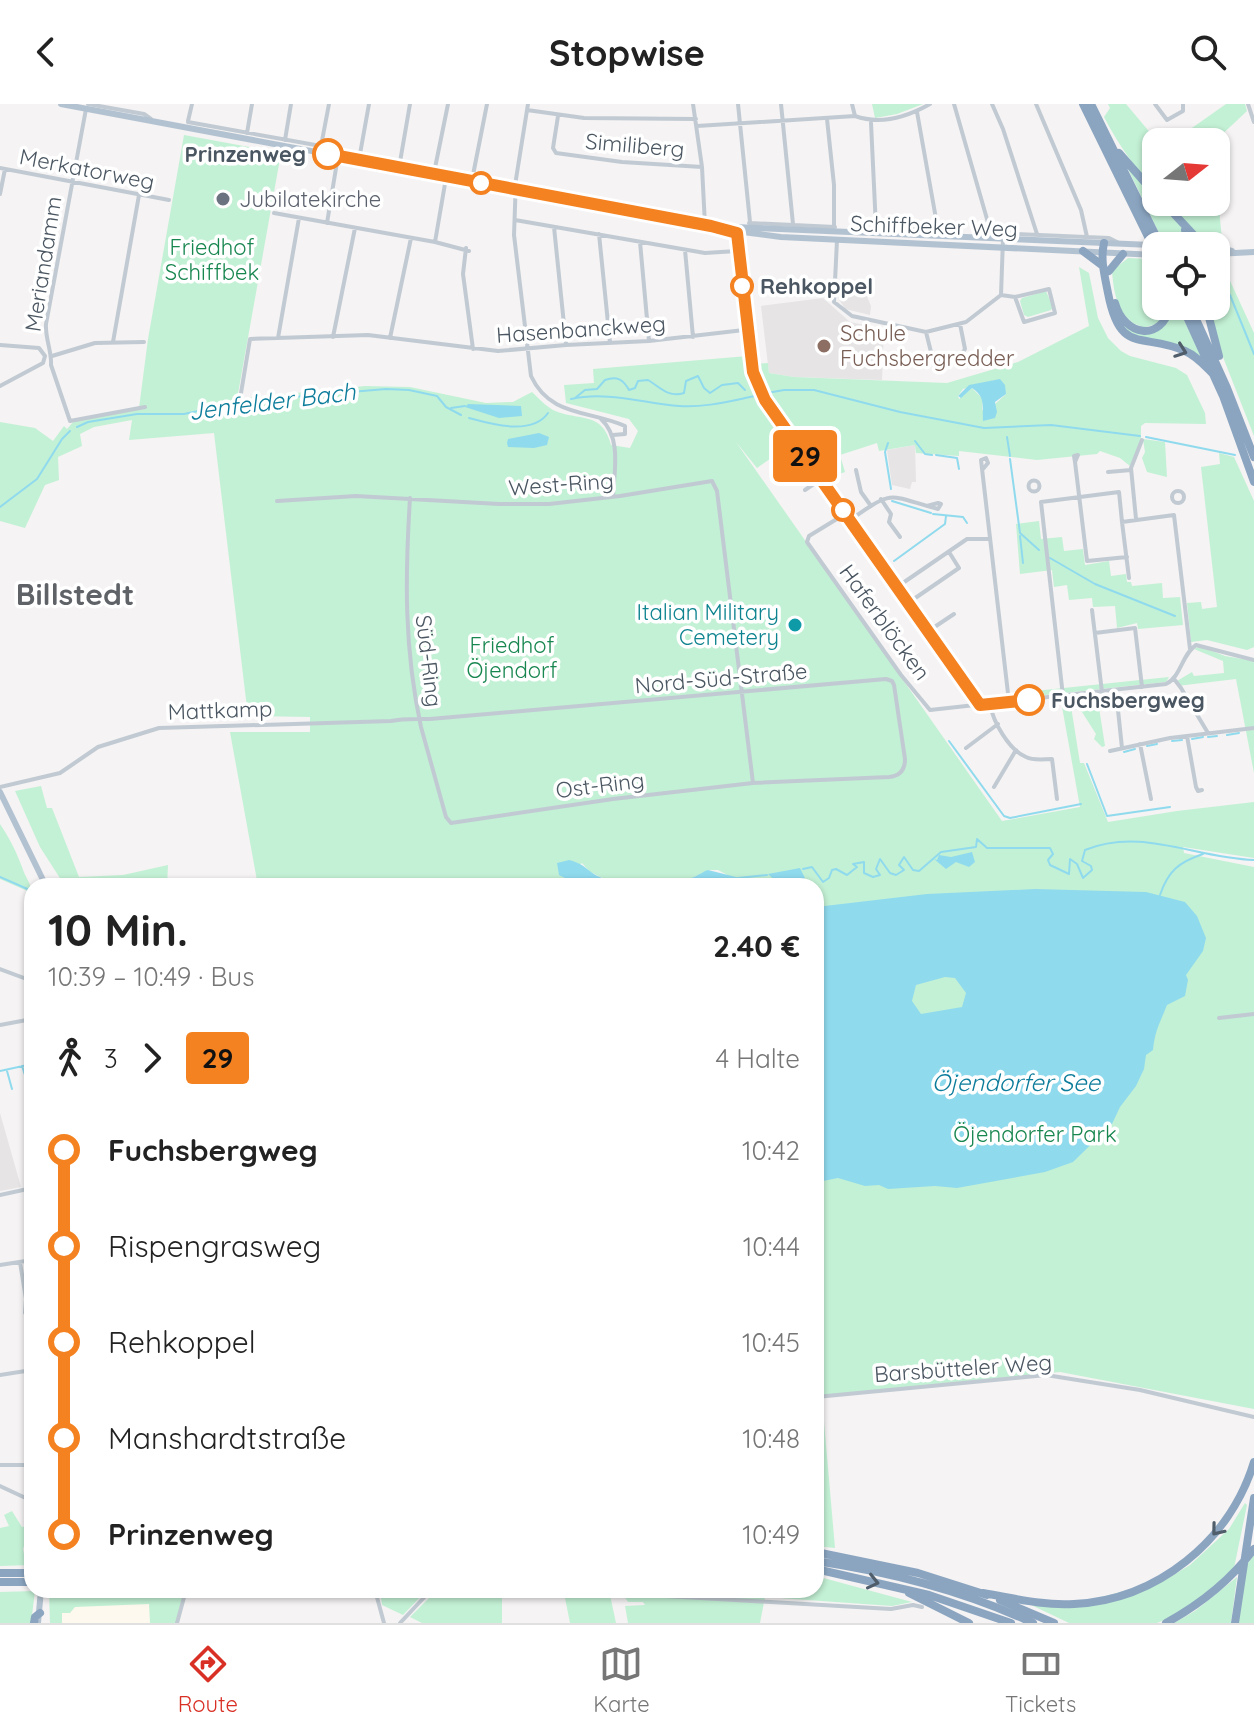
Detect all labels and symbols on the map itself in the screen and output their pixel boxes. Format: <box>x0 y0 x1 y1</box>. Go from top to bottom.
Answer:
street label: Similiberg <box>584 127 686 163</box>
north arrow <box>1142 128 1230 216</box>
marker: Prinzenweg <box>313 139 343 169</box>
place label: Prinzenweg <box>185 140 306 168</box>
street label: Merkatorweg <box>17 142 157 196</box>
unlabelled marker <box>470 172 492 194</box>
place label: Jubilatekirche <box>239 185 381 213</box>
marker: Jubilatekirche <box>214 190 232 208</box>
street label: Meriandamm <box>18 194 68 334</box>
street label: Schiffbeker Weg <box>850 209 1018 243</box>
park label: Friedhof Schiffbek <box>165 233 259 286</box>
place label: Rehkoppel <box>760 272 873 300</box>
marker: Rehkoppel <box>731 275 753 297</box>
street label: Hasenbanckweg <box>495 309 667 349</box>
place label: Schule Fuchsbergredder <box>840 319 1015 372</box>
marker: Schule Fuchsbergredder <box>815 337 833 355</box>
one-way arrow <box>1173 342 1187 358</box>
water label: Jenfelder Bach <box>187 376 357 426</box>
line badge: 29 <box>769 430 841 482</box>
street label: West-Ring <box>507 466 615 502</box>
unlabelled marker <box>832 499 854 521</box>
street label: Haferblöcken <box>834 558 936 686</box>
district label: Billstedt <box>16 575 134 613</box>
place label: Italian Military Cemetery <box>636 598 779 651</box>
street label: Süd-Ring <box>409 613 449 709</box>
marker: Italian Military Cemetery <box>786 616 804 634</box>
park label: Friedhof Öjendorf <box>467 631 558 684</box>
street label: Nord-Süd-Straße <box>634 657 808 699</box>
marker: Fuchsbergweg <box>1014 685 1044 715</box>
place label: Fuchsbergweg <box>1051 686 1205 714</box>
street label: Mattkamp <box>167 694 273 726</box>
street label: Ost-Ring <box>554 766 646 804</box>
water label: Öjendorfer See <box>932 1067 1102 1097</box>
park label: Öjendorfer Park <box>953 1120 1117 1148</box>
street label: Barsbütteler Weg <box>873 1348 1053 1388</box>
one-way arrow <box>1213 1521 1227 1536</box>
one-way arrow <box>865 1573 879 1590</box>

